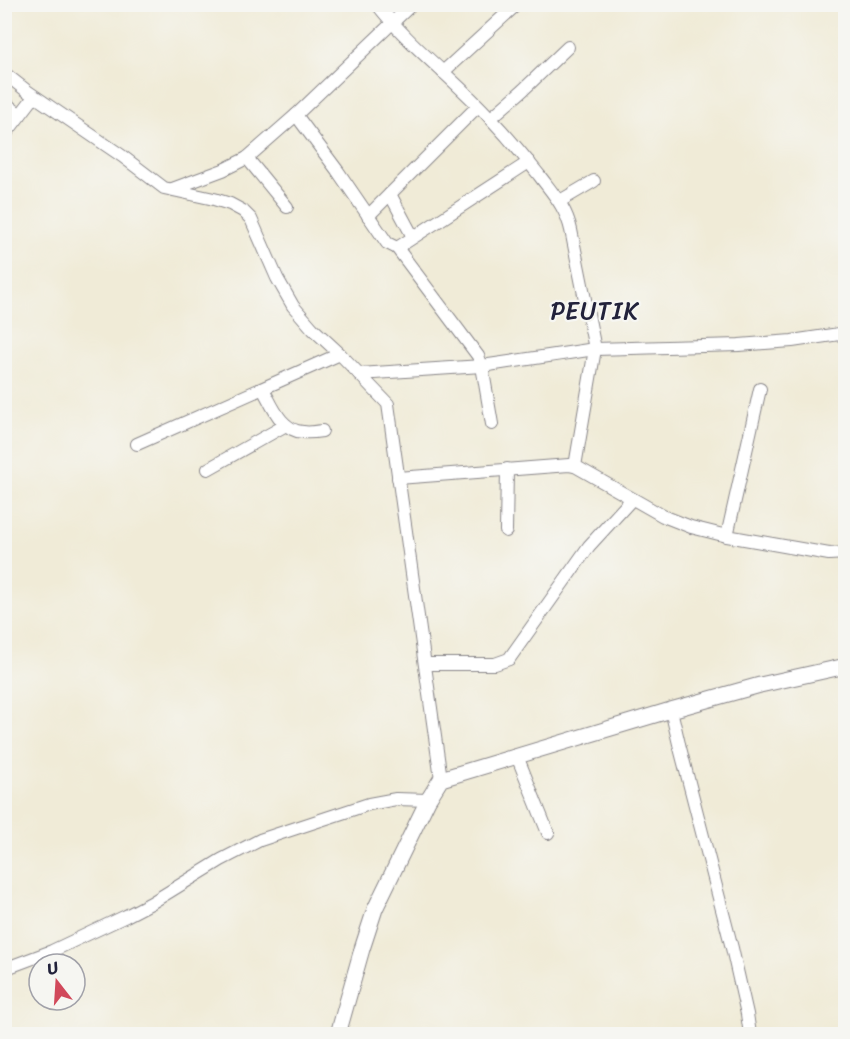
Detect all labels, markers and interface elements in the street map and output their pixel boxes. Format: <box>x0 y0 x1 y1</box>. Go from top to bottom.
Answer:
district label: PEUTIK <box>550 290 640 332</box>
north arrow <box>27 952 87 1012</box>
text: U <box>43 952 63 984</box>

